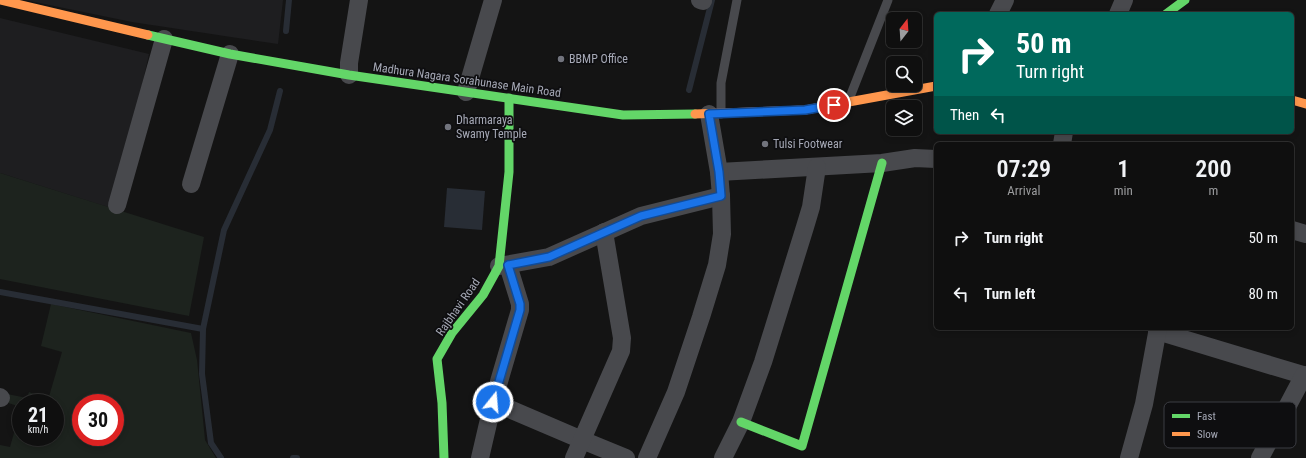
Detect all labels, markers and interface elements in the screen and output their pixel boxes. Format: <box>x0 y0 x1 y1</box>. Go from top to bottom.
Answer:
north arrow <box>886 12 922 48</box>
map controls <box>886 12 922 136</box>
text: 50 m <box>1016 27 1072 60</box>
icon: right <box>950 28 1002 80</box>
place label: BBMP Office <box>569 52 628 66</box>
marker: BBMP Office <box>556 54 566 64</box>
button: search <box>886 56 922 92</box>
street label: Madhura Nagara Sorahunase Main Road <box>372 60 562 100</box>
text: Turn right <box>1016 61 1084 82</box>
pin <box>817 88 851 122</box>
icon: arrive <box>823 94 845 116</box>
button: layers <box>886 100 922 136</box>
icon: left <box>987 104 1009 126</box>
text: Then <box>950 106 979 124</box>
place label: Dharmaraya Swamy Temple <box>456 113 527 141</box>
marker: Dharmaraya Swamy Temple <box>443 122 453 132</box>
place label: Tulsi Footwear <box>773 137 843 151</box>
marker: Tulsi Footwear <box>760 139 770 149</box>
text: 07:29 <box>997 155 1051 183</box>
text: 1 <box>1117 155 1129 183</box>
text: 200 <box>1195 155 1231 183</box>
text: Arrival <box>1007 183 1040 198</box>
text: min <box>1114 183 1133 198</box>
text: m <box>1208 183 1218 198</box>
icon: right <box>950 227 972 249</box>
text: Turn right <box>984 229 1043 247</box>
text: 50 m <box>1248 229 1278 247</box>
street label: Rajbhavi Road <box>433 276 483 338</box>
icon: left <box>950 283 972 305</box>
text: Turn left <box>984 285 1035 303</box>
text: 80 m <box>1248 285 1278 303</box>
position arrow <box>472 381 514 423</box>
speed limit sign: 30 <box>72 394 124 446</box>
legend <box>1164 402 1296 448</box>
text: 21 <box>28 403 48 427</box>
text: Fast <box>1197 410 1216 423</box>
text: km/h <box>28 424 48 435</box>
text: Slow <box>1197 428 1218 441</box>

